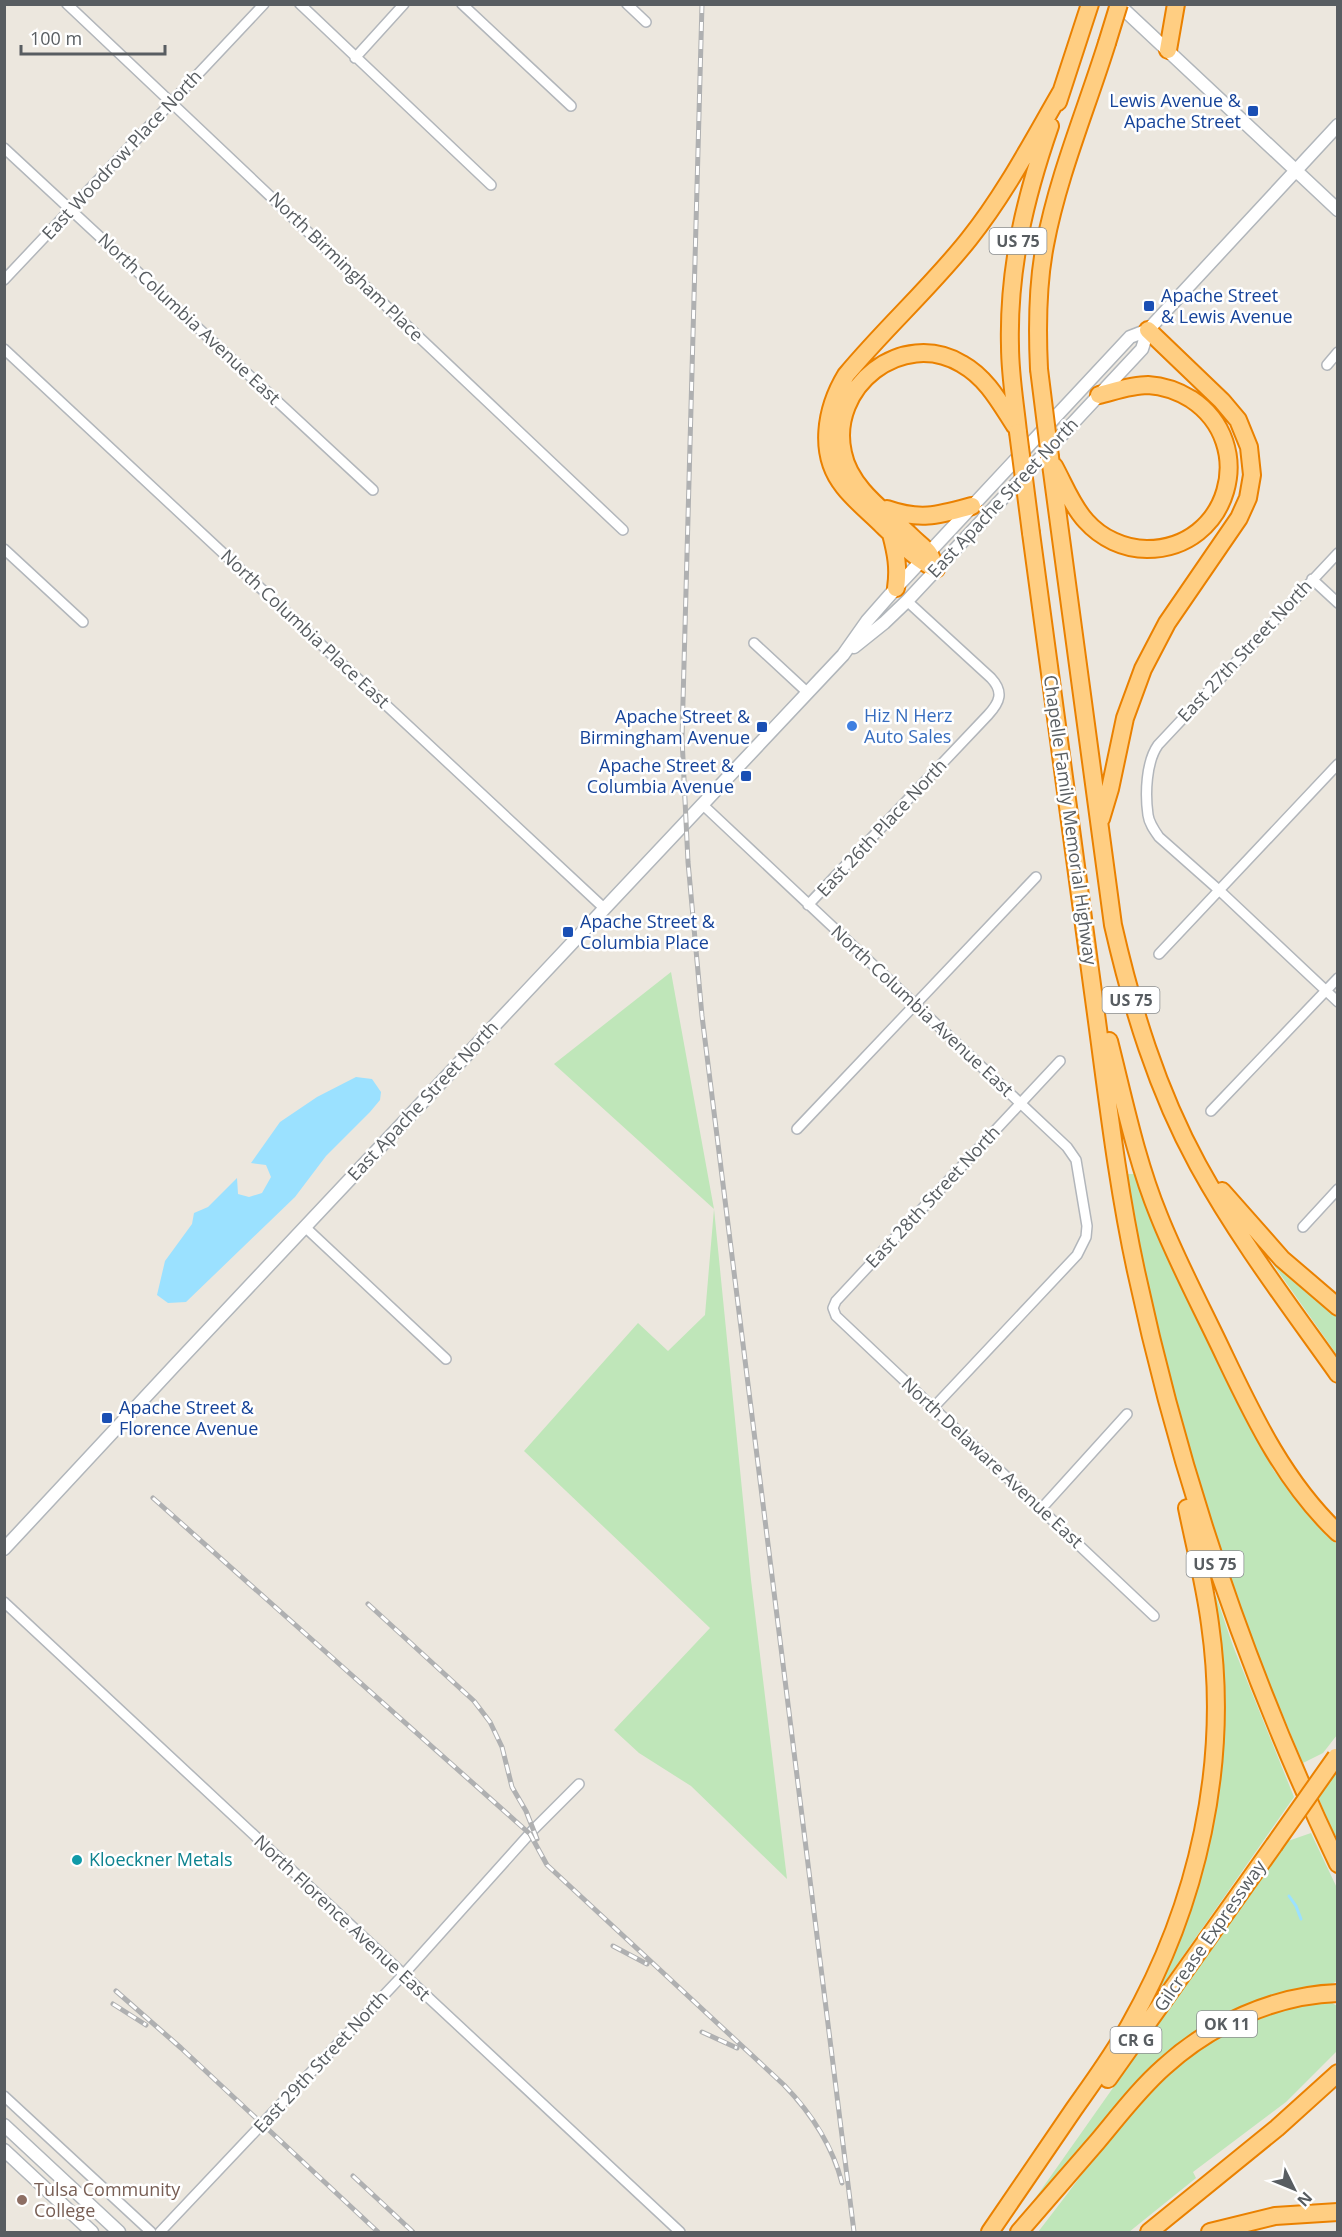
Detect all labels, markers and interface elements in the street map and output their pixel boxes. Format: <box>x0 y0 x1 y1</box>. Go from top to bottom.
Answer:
scale bar <box>21 18 165 56</box>
text: 100 m <box>30 26 82 50</box>
street label: East Woodrow Place North <box>36 64 206 244</box>
place label: Lewis Avenue & Apache Street <box>1109 88 1242 133</box>
marker: Lewis Avenue & Apache Street <box>1246 104 1260 118</box>
street label: North Birmingham Place <box>264 186 429 346</box>
street label: North Columbia Avenue East <box>93 227 286 409</box>
road number: US 75 <box>990 228 1046 254</box>
place label: Apache Street & Lewis Avenue <box>1161 283 1293 328</box>
marker: Apache Street & Lewis Avenue <box>1142 299 1156 313</box>
street label: East Apache Street North <box>922 412 1083 583</box>
street label: North Columbia Place East <box>216 544 395 713</box>
street label: East 27th Street North <box>1172 574 1317 727</box>
street label: Chapelle Family Memorial Highway <box>1039 673 1103 967</box>
place label: Hiz N Herz Auto Sales <box>864 703 952 748</box>
place label: Apache Street & Birmingham Avenue <box>579 704 751 749</box>
marker: Hiz N Herz Auto Sales <box>845 719 859 733</box>
marker: Apache Street & Birmingham Avenue <box>755 720 769 734</box>
place label: Apache Street & Columbia Avenue <box>587 753 735 798</box>
street label: East 26th Place North <box>811 753 952 901</box>
marker: Apache Street & Columbia Avenue <box>739 769 753 783</box>
place label: Apache Street & Columbia Place <box>580 909 716 954</box>
street label: North Columbia Avenue East <box>826 919 1019 1101</box>
marker: Apache Street & Columbia Place <box>561 925 575 939</box>
road number: US 75 <box>1102 987 1160 1013</box>
street label: East Apache Street North <box>342 1015 503 1186</box>
street label: East 28th Street North <box>860 1120 1005 1273</box>
street label: North Delaware Avenue East <box>897 1372 1089 1553</box>
place label: Apache Street & Florence Avenue <box>119 1395 258 1440</box>
marker: Apache Street & Florence Avenue <box>100 1411 114 1425</box>
road number: US 75 <box>1186 1551 1244 1577</box>
street label: North Florence Avenue East <box>249 1829 436 2005</box>
place label: Kloeckner Metals <box>89 1847 233 1871</box>
marker: Kloeckner Metals <box>70 1853 84 1867</box>
street label: Gilcrease Expressway <box>1148 1854 1271 2016</box>
street label: East 29th Street North <box>248 1985 393 2138</box>
road number: OK 11 <box>1197 2011 1257 2037</box>
road number: CR G <box>1110 2027 1162 2053</box>
north arrow <box>1264 2159 1324 2219</box>
place label: Tulsa Community College <box>34 2177 181 2222</box>
text: N <box>1292 2187 1317 2211</box>
marker: Tulsa Community College <box>15 2193 29 2207</box>

